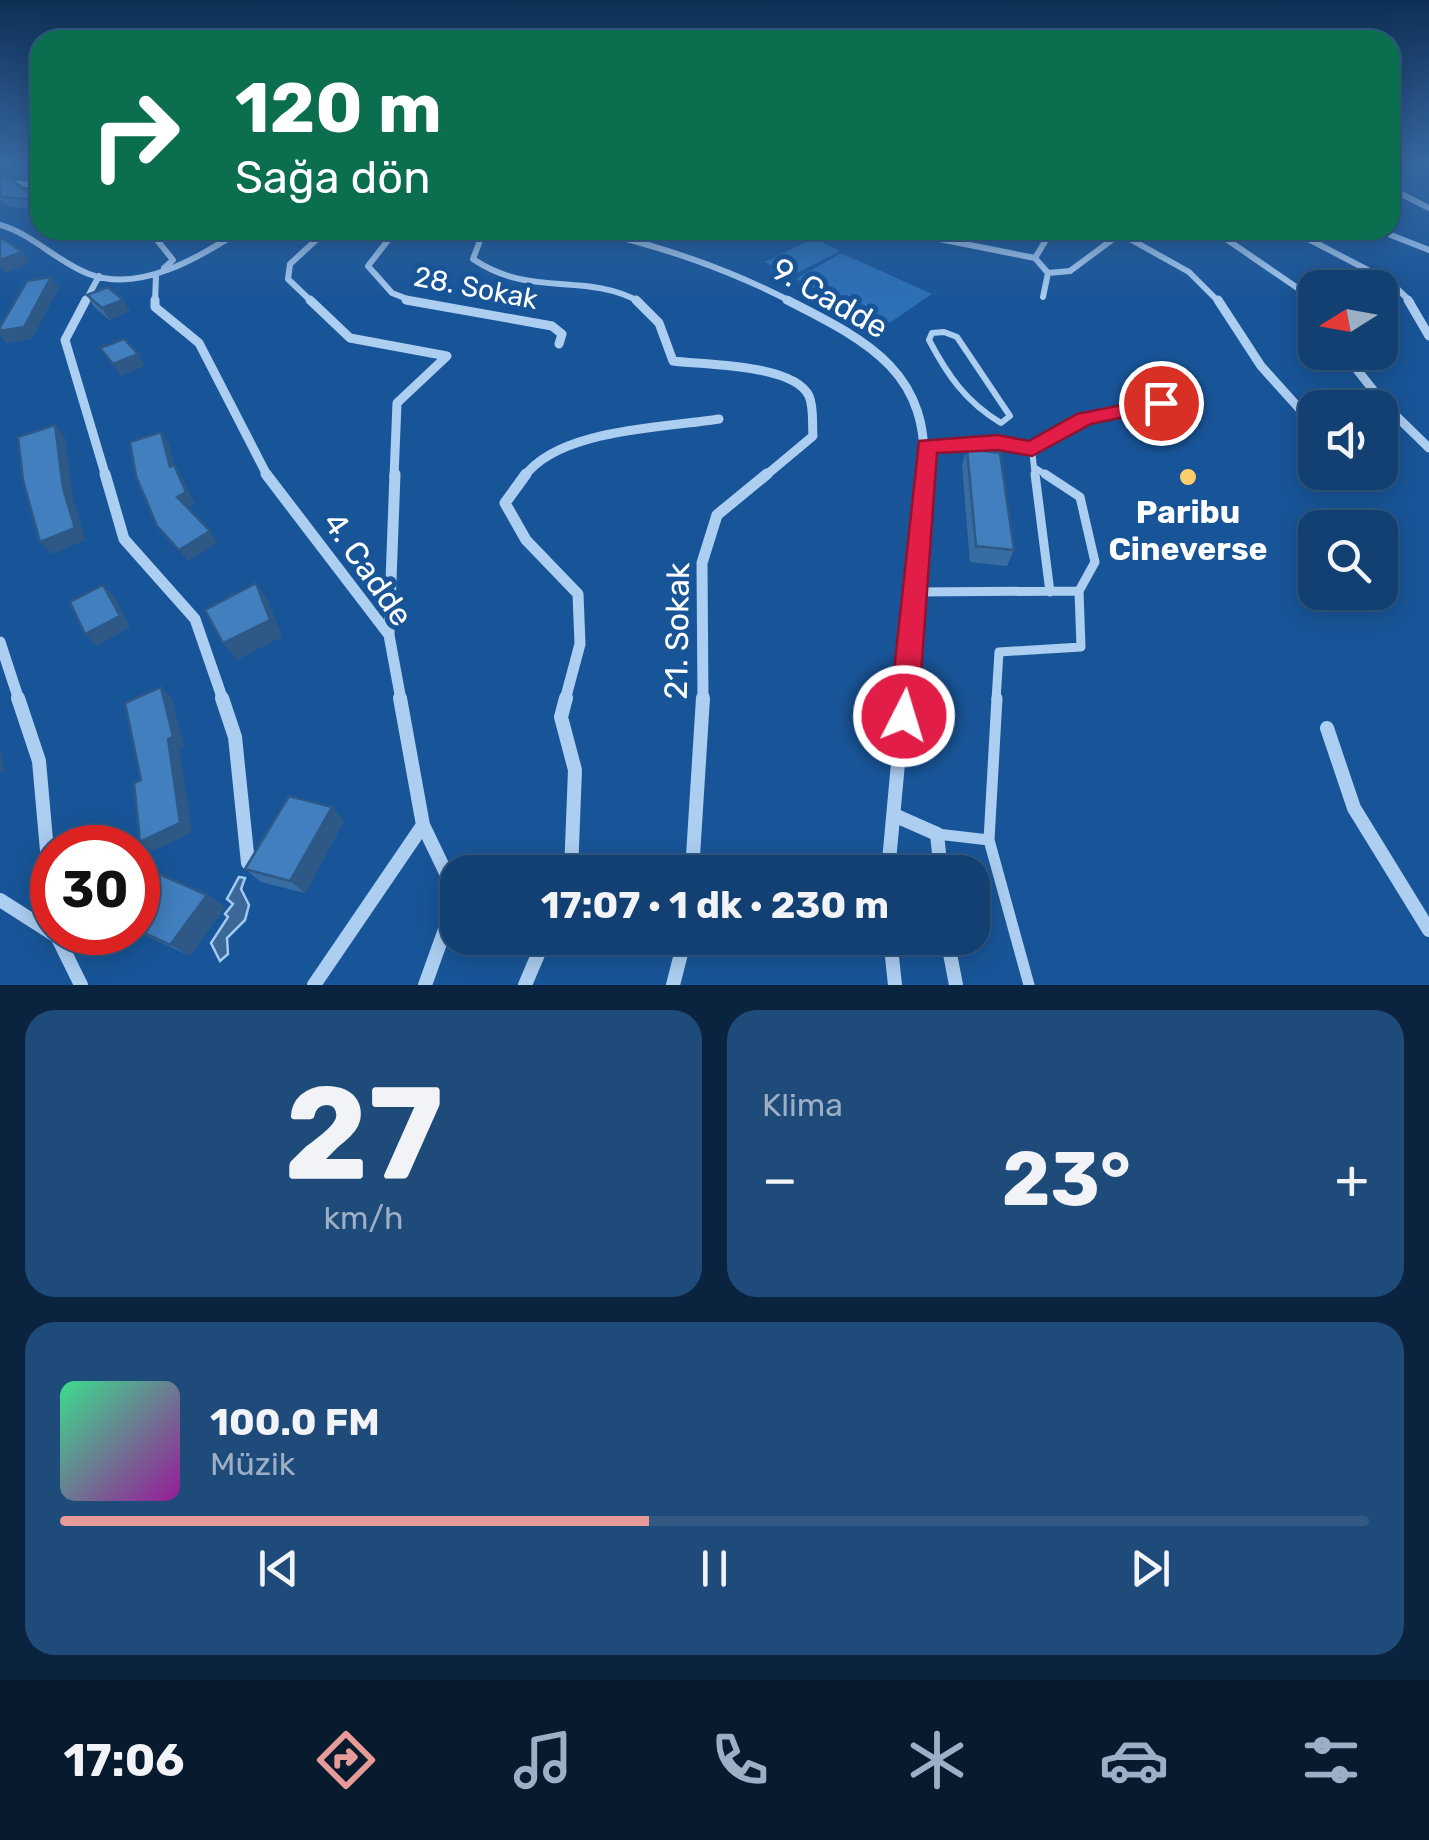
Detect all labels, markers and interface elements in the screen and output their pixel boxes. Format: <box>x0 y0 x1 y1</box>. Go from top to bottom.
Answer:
text: 120 m <box>235 67 442 150</box>
icon: right <box>70 70 200 200</box>
text: Sağa dön <box>235 151 430 204</box>
street label: 9. Cadde <box>765 250 895 346</box>
street label: 28. Sokak <box>411 260 541 316</box>
north arrow <box>1298 270 1398 370</box>
map controls <box>1298 270 1398 610</box>
pin <box>1119 361 1204 446</box>
icon: arrive <box>1134 376 1189 431</box>
button: sound <box>1298 390 1398 490</box>
marker: Paribu Cineverse <box>1177 466 1199 488</box>
place label: Paribu Cineverse <box>1108 493 1268 568</box>
street label: 4. Cadde <box>315 505 421 633</box>
button: search <box>1298 510 1398 610</box>
street label: 21. Sokak <box>657 562 697 700</box>
position arrow <box>852 664 956 768</box>
speed limit sign: 30 <box>30 825 160 955</box>
text: 17:07 · 1 dk · 230 m <box>541 882 889 928</box>
text: 27 <box>284 1056 443 1211</box>
text: Klima <box>762 1086 843 1124</box>
text: 23° <box>1002 1135 1131 1224</box>
text: − <box>762 1147 798 1212</box>
text: + <box>1335 1147 1369 1212</box>
text: km/h <box>324 1199 403 1237</box>
text: 100.0 FM <box>210 1399 380 1445</box>
text: Müzik <box>210 1445 295 1483</box>
icon: previous <box>251 1541 306 1596</box>
icon: pause <box>687 1541 742 1596</box>
icon: next <box>1123 1541 1178 1596</box>
icon: directions <box>311 1725 381 1795</box>
icon: music <box>508 1725 578 1795</box>
icon: phone <box>705 1725 775 1795</box>
icon: climate <box>902 1725 972 1795</box>
icon: car <box>1099 1725 1169 1795</box>
icon: filters <box>1296 1725 1366 1795</box>
text: 17:06 <box>63 1734 185 1787</box>

